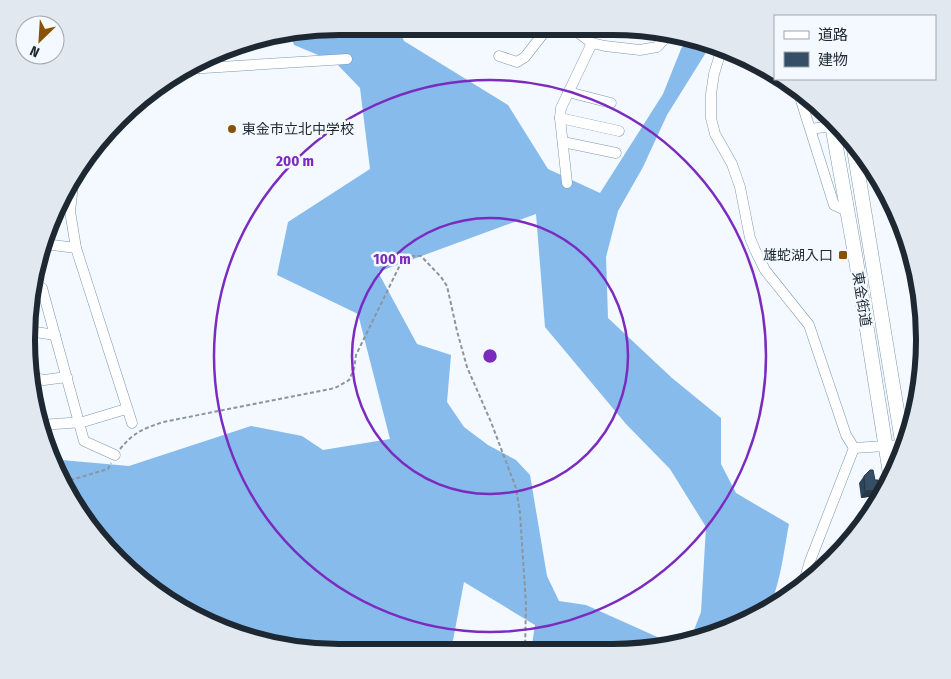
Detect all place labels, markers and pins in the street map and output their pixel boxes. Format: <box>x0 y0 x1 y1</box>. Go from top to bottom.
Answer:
place label: 東金市立北中学校 <box>242 121 354 138</box>
marker: 東金市立北中学校 <box>226 123 238 135</box>
place label: 雄蛇湖入口 <box>763 247 833 264</box>
marker: 雄蛇湖入口 <box>837 249 849 261</box>
centre of rings <box>481 347 499 365</box>

